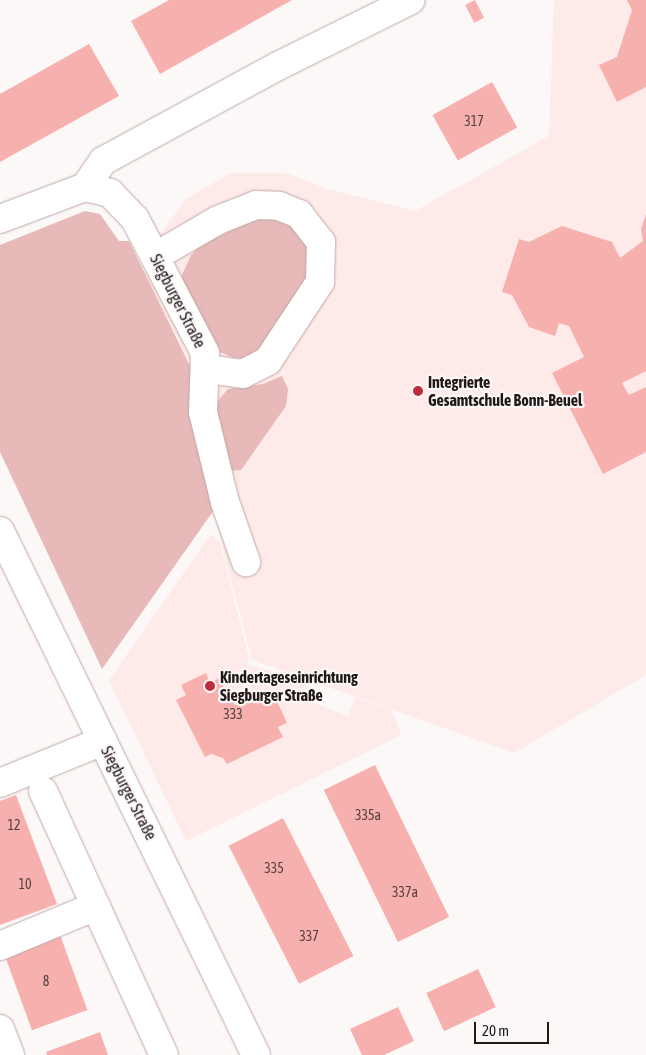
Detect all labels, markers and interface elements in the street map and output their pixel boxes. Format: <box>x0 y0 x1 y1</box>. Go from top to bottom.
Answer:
house number: 317 <box>464 113 484 129</box>
street label: Siegburger Straße <box>146 251 210 351</box>
place label: Integrierte Gesamtschule Bonn-Beuel <box>428 372 582 410</box>
marker: Integrierte Gesamtschule Bonn-Beuel <box>412 385 424 397</box>
place label: Kindertageseinrichtung Siegburger Straße <box>220 667 358 705</box>
marker: Kindertageseinrichtung Siegburger Straße <box>204 680 216 692</box>
house number: 333 <box>223 706 243 722</box>
street label: Siegburger Straße <box>97 743 161 843</box>
house number: 335a <box>355 807 381 823</box>
house number: 12 <box>7 817 21 833</box>
house number: 335 <box>264 860 284 876</box>
house number: 10 <box>18 876 32 892</box>
house number: 337a <box>392 884 418 900</box>
house number: 337 <box>299 928 319 944</box>
house number: 8 <box>43 973 49 989</box>
scale bar <box>476 1012 551 1044</box>
text: 20 m <box>482 1022 509 1039</box>

